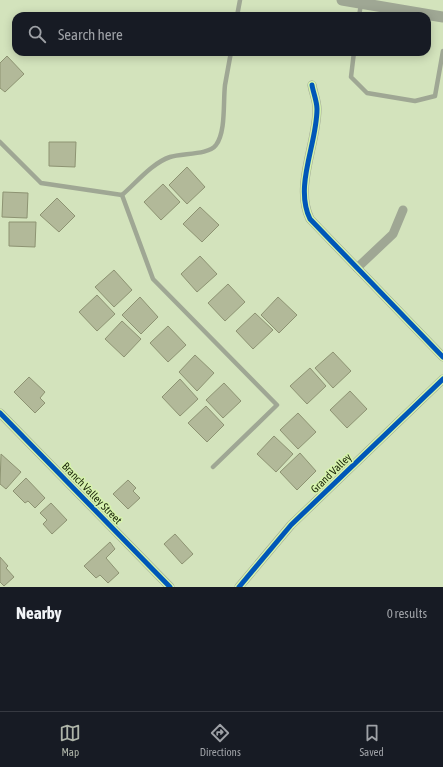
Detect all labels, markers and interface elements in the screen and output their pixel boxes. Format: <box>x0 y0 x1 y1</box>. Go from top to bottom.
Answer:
search box <box>12 12 431 56</box>
icon: search <box>26 23 48 45</box>
text: Search here <box>58 26 123 43</box>
street label: Grand Valley <box>308 451 354 495</box>
street label: Branch Valley Street <box>60 460 124 526</box>
text: Nearby <box>16 603 62 623</box>
text: 0 results <box>387 606 427 621</box>
tab: Map <box>59 722 81 758</box>
tab: Directions <box>200 722 241 758</box>
tab: Saved <box>359 722 384 758</box>

